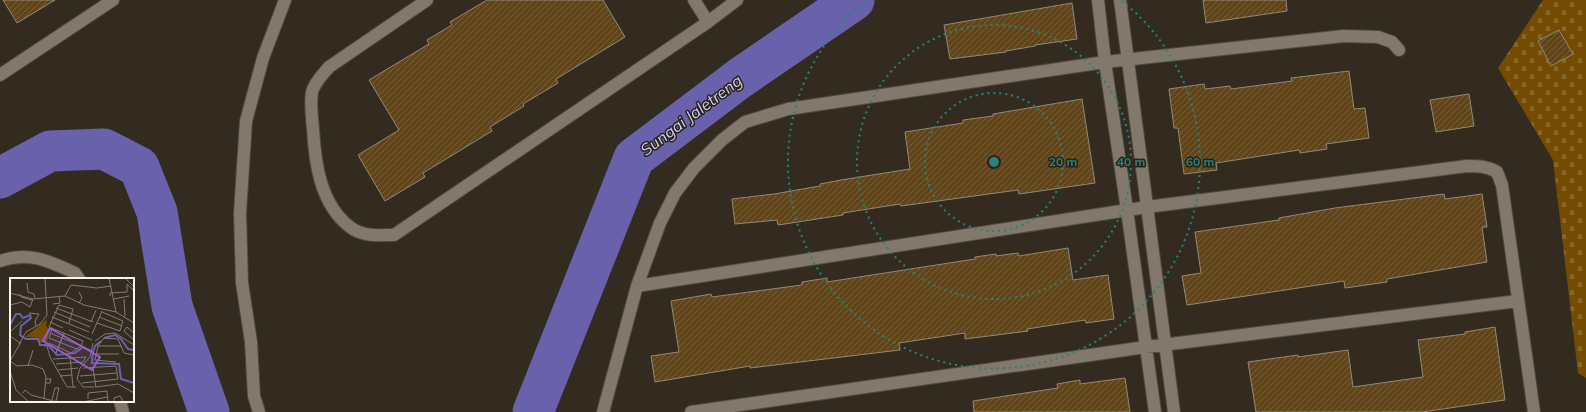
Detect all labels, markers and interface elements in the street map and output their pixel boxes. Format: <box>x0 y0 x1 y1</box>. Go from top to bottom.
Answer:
water label: Sungai Jaletreng <box>636 70 746 160</box>
text: 20 m <box>1049 154 1077 169</box>
text: 40 m <box>1117 154 1145 169</box>
text: 60 m <box>1186 154 1214 169</box>
centre of rings <box>987 155 1001 169</box>
inset map <box>10 278 134 402</box>

